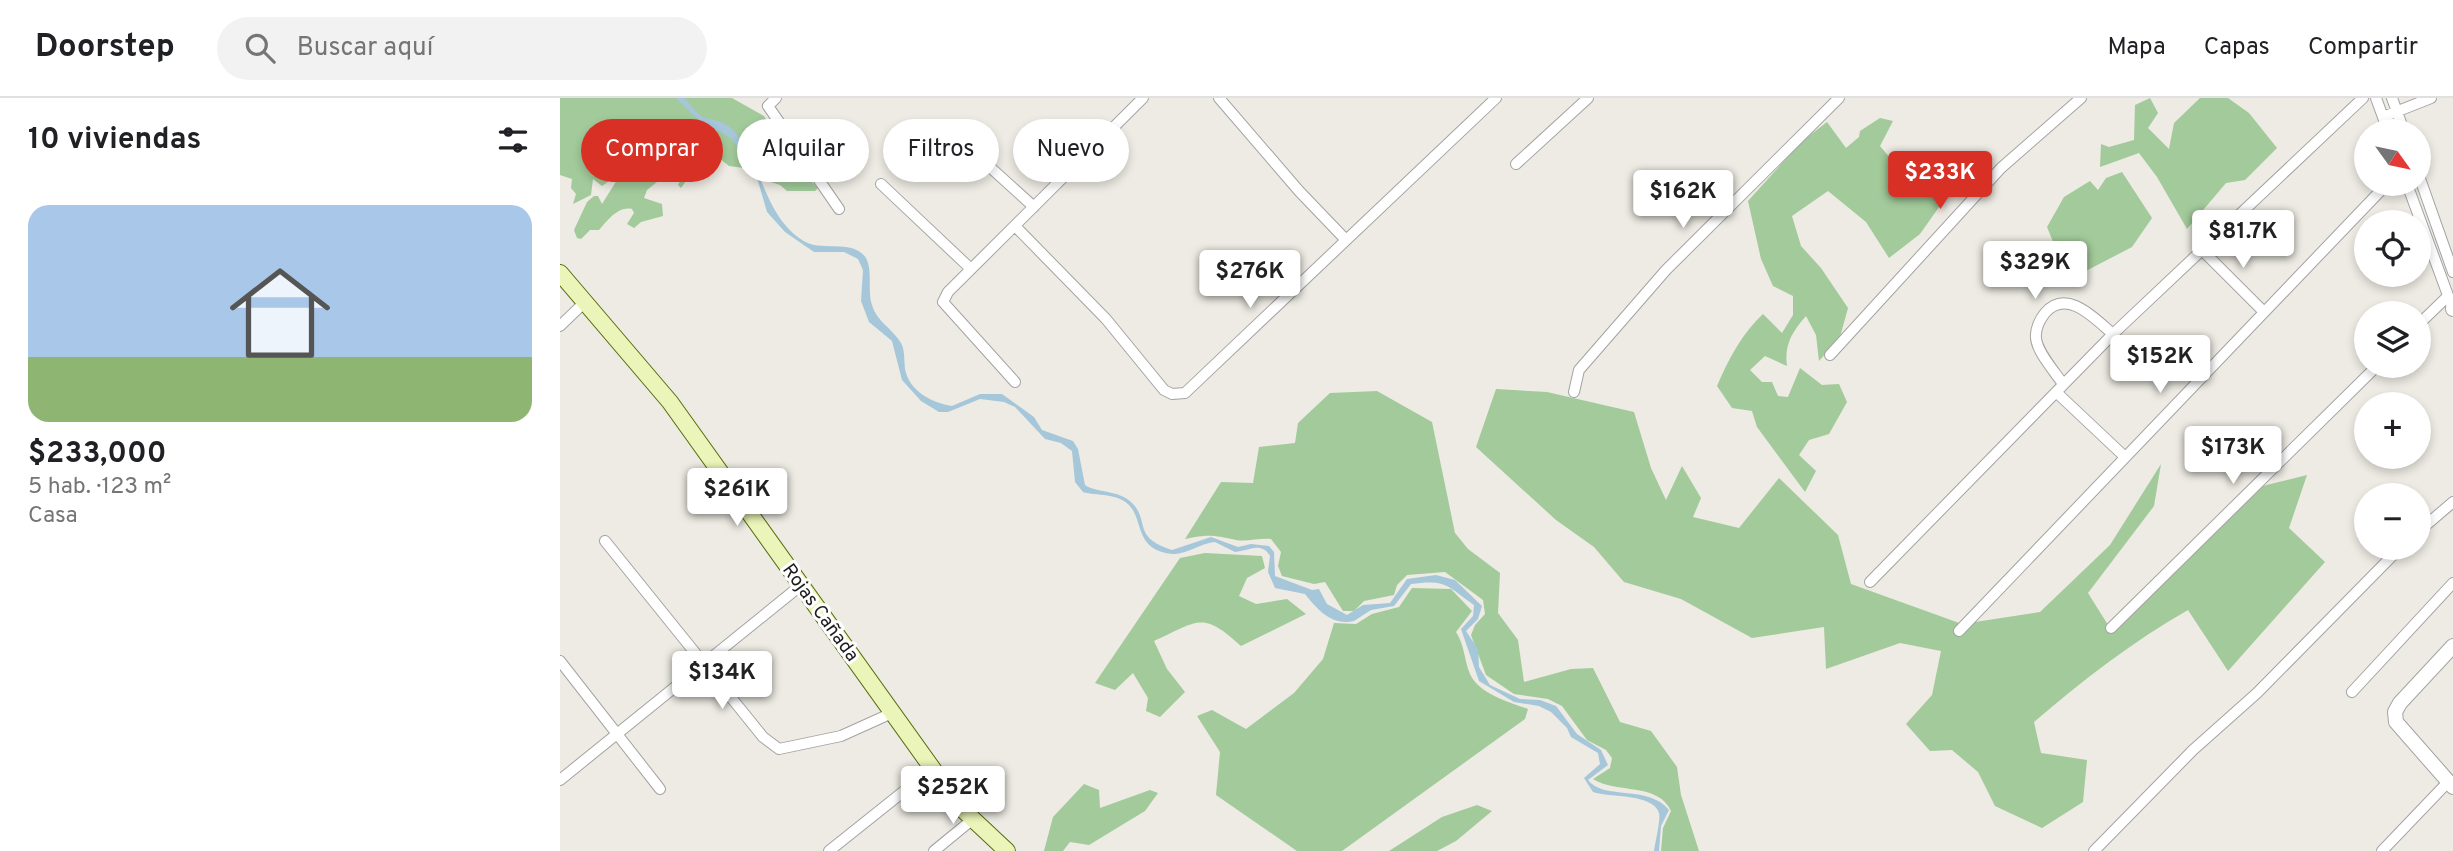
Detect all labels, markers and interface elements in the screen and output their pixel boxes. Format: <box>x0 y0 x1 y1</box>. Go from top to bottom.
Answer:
search box <box>217 17 707 80</box>
text: Doorstep <box>35 27 175 69</box>
icon: search <box>241 29 279 67</box>
text: Buscar aquí <box>297 32 433 65</box>
text: Mapa <box>2108 33 2166 63</box>
text: Capas <box>2204 33 2270 63</box>
text: Compartir <box>2308 33 2418 63</box>
chip: Comprar <box>581 119 723 182</box>
chip: Alquilar <box>737 119 869 182</box>
chip: Filtros <box>883 119 999 182</box>
chip: Nuevo <box>1013 119 1129 182</box>
north arrow <box>2354 119 2431 196</box>
map controls <box>2354 119 2431 560</box>
icon: filters <box>494 121 532 159</box>
text: 10 viviendas <box>28 122 201 159</box>
pin: $233K <box>1891 152 1989 211</box>
text: $233K <box>1904 159 1976 188</box>
pin: $162K <box>1634 170 1732 230</box>
text: $162K <box>1649 178 1717 207</box>
button: locate <box>2354 210 2431 287</box>
pin: $81.7K <box>2186 211 2300 270</box>
text: $81.7K <box>2208 218 2278 247</box>
pin: $329K <box>1986 242 2084 301</box>
text: $329K <box>1999 249 2071 278</box>
icon: home <box>217 250 343 376</box>
pin: $276K <box>1201 250 1299 310</box>
text: $276K <box>1215 258 1285 287</box>
button: layers <box>2354 301 2431 378</box>
pin: $152K <box>2111 336 2209 395</box>
text: $152K <box>2126 343 2194 372</box>
button: + <box>2354 392 2431 469</box>
pin: $173K <box>2184 426 2282 486</box>
text: $173K <box>2200 434 2266 463</box>
text: $233,000 <box>28 436 167 473</box>
pin: $261K <box>688 468 786 528</box>
text: 5 hab. · 123 m² <box>28 473 171 502</box>
text: $261K <box>703 476 771 505</box>
button: − <box>2354 483 2431 560</box>
text: Casa <box>28 502 78 531</box>
street label: Rojas Cañada <box>776 559 864 667</box>
pin: $134K <box>673 652 771 711</box>
text: $134K <box>688 659 756 688</box>
pin: $252K <box>904 766 1002 826</box>
text: $252K <box>917 774 989 803</box>

